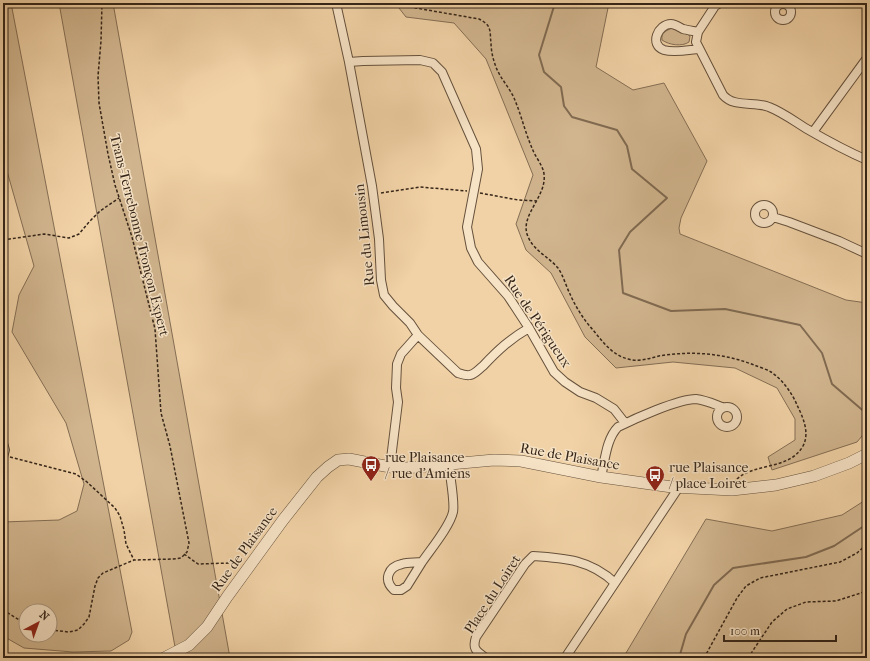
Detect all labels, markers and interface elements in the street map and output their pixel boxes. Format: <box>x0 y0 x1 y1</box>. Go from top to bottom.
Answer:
street label: Trans-Terrebonne Tronçon Expert <box>106 132 173 338</box>
street label: Rue du Limousin <box>351 183 378 287</box>
street label: Rue de Périgueux <box>500 272 575 371</box>
street label: Rue de Plaisance <box>519 439 621 474</box>
place label: rue Plaisance / rue d'Amiens <box>384 449 470 482</box>
bus stop icon: rue Plaisance / rue d'Amiens <box>360 454 382 482</box>
place label: rue Plaisance / place Loiret <box>668 459 749 492</box>
bus stop icon: rue Plaisance / place Loiret <box>644 464 666 492</box>
street label: Rue de Plaisance <box>208 503 281 595</box>
street label: Place du Loiret <box>461 552 524 637</box>
north arrow <box>18 603 58 643</box>
text: N <box>37 608 52 624</box>
scale bar <box>724 617 836 643</box>
text: 100 m <box>730 624 760 638</box>

